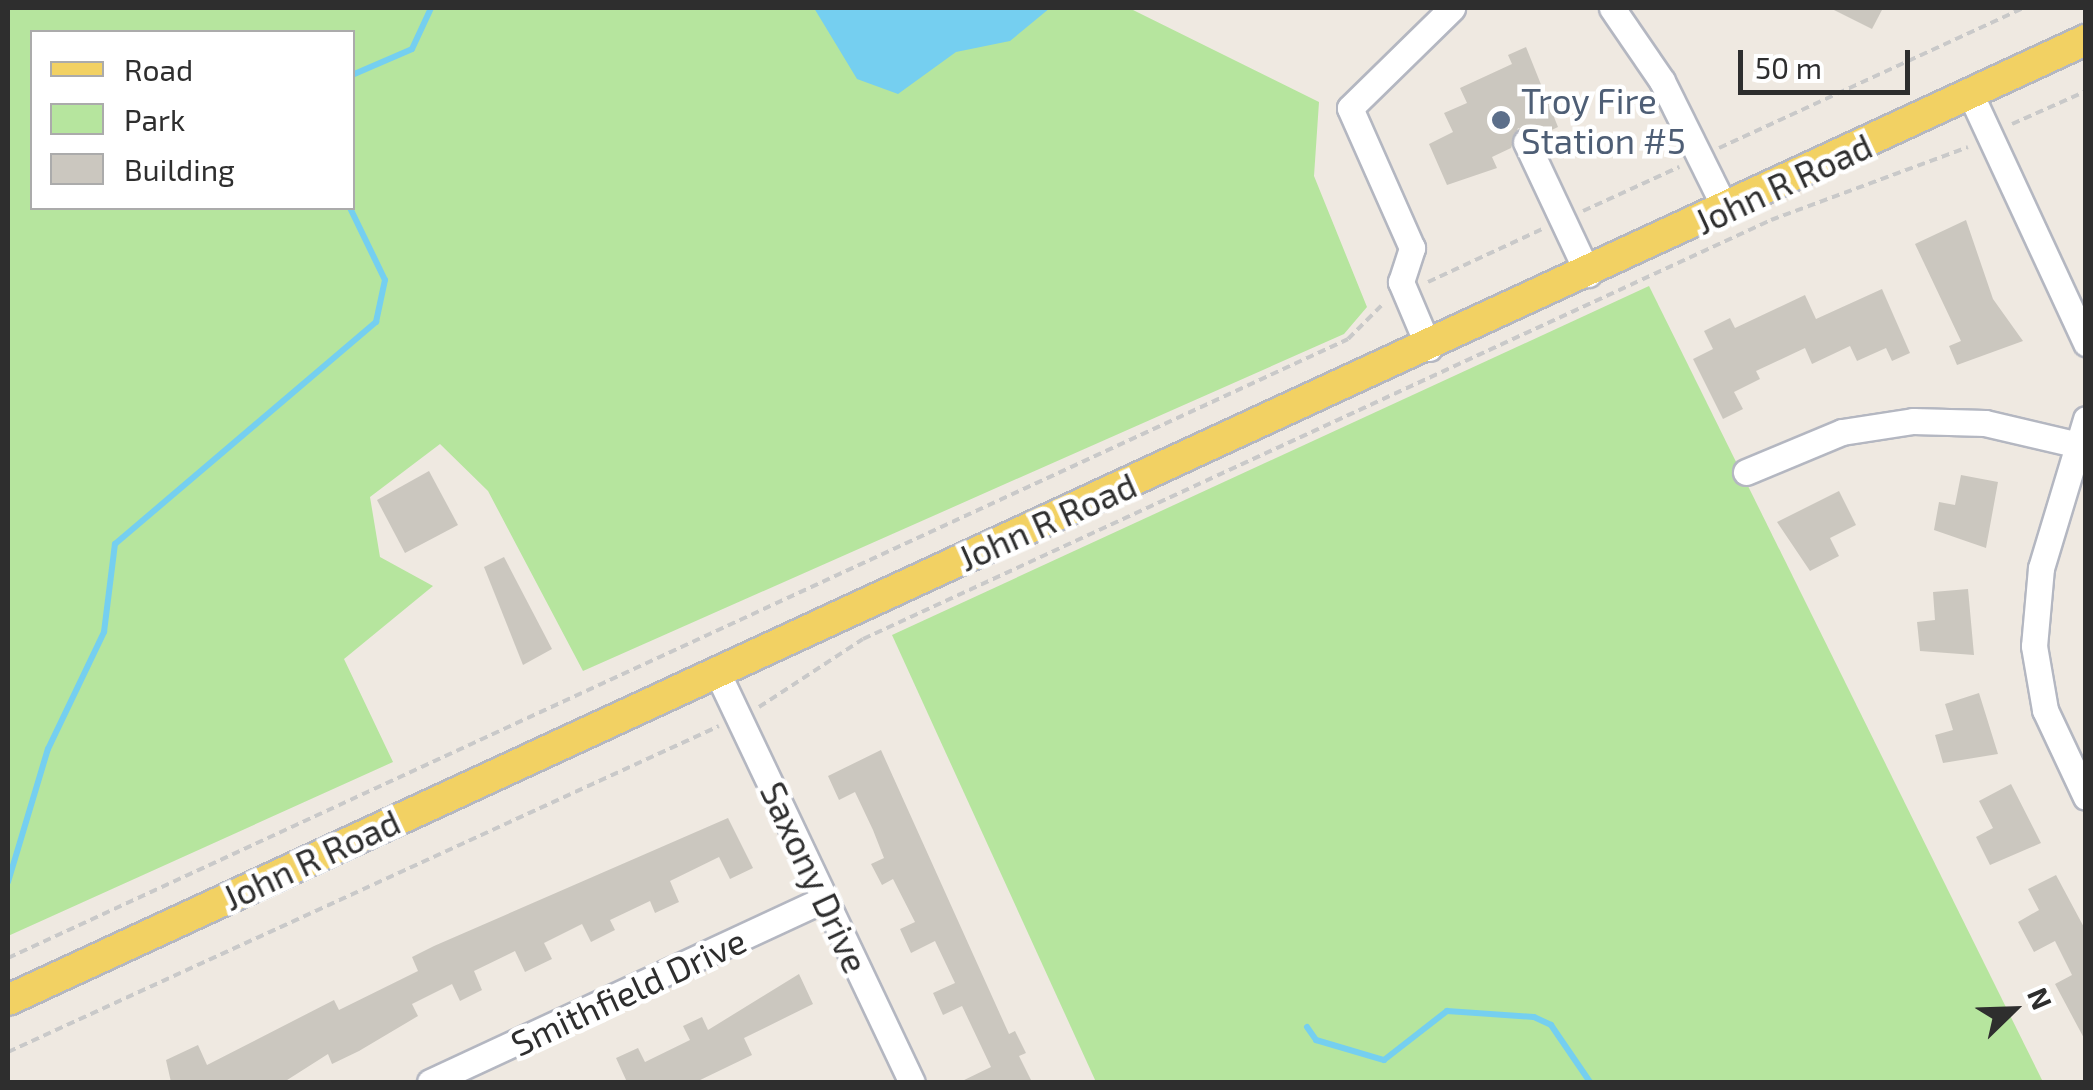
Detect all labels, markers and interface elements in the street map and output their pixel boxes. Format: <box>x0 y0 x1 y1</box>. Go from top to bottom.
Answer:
legend <box>30 30 355 210</box>
scale bar <box>1743 30 1916 92</box>
text: 50 m <box>1755 49 1822 85</box>
text: Road <box>124 51 193 87</box>
place label: Troy Fire Station #5 <box>1521 79 1686 161</box>
text: Park <box>124 101 185 137</box>
marker: Troy Fire Station #5 <box>1490 109 1512 131</box>
street label: John R Road <box>1688 124 1878 242</box>
text: Building <box>124 151 235 187</box>
street label: John R Road <box>952 463 1142 579</box>
street label: Saxony Drive <box>752 775 878 979</box>
street label: John R Road <box>216 800 406 918</box>
street label: Smithfield Drive <box>504 918 752 1064</box>
north arrow <box>1963 960 2063 1060</box>
text: N <box>2021 982 2060 1014</box>

